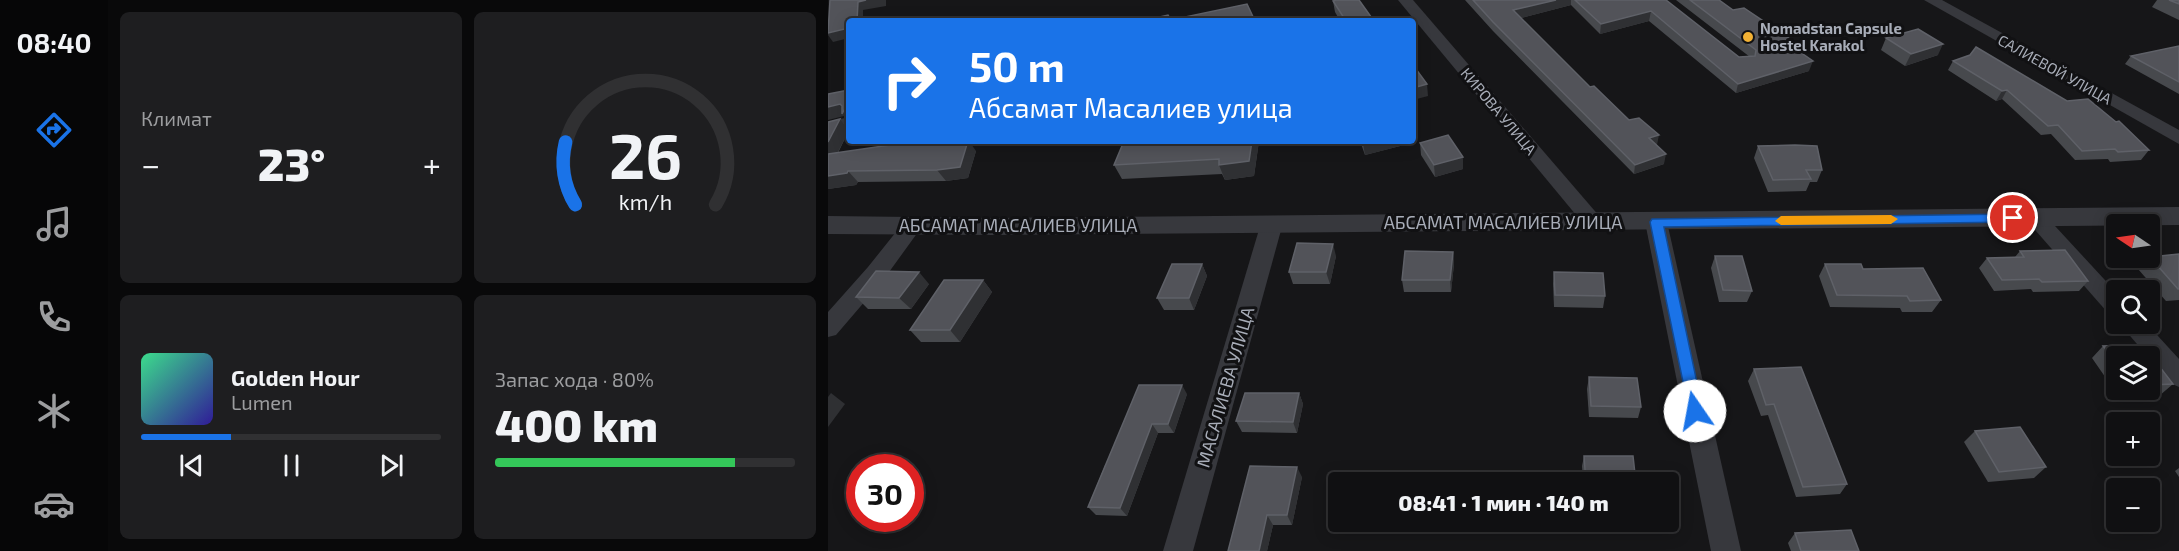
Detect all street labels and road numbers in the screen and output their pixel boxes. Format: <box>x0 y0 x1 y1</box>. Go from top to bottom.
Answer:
street label: САЛИЕВОЙ УЛИЦА <box>1995 30 2116 108</box>
street label: КИРОВА УЛИЦА <box>1457 64 1541 159</box>
street label: АБСАМАТ МАСАЛИЕВ УЛИЦА <box>1384 211 1623 233</box>
street label: АБСАМАТ МАСАЛИЕВ УЛИЦА <box>899 214 1138 236</box>
street label: МАСАЛИЕВА УЛИЦА <box>1192 303 1259 470</box>

